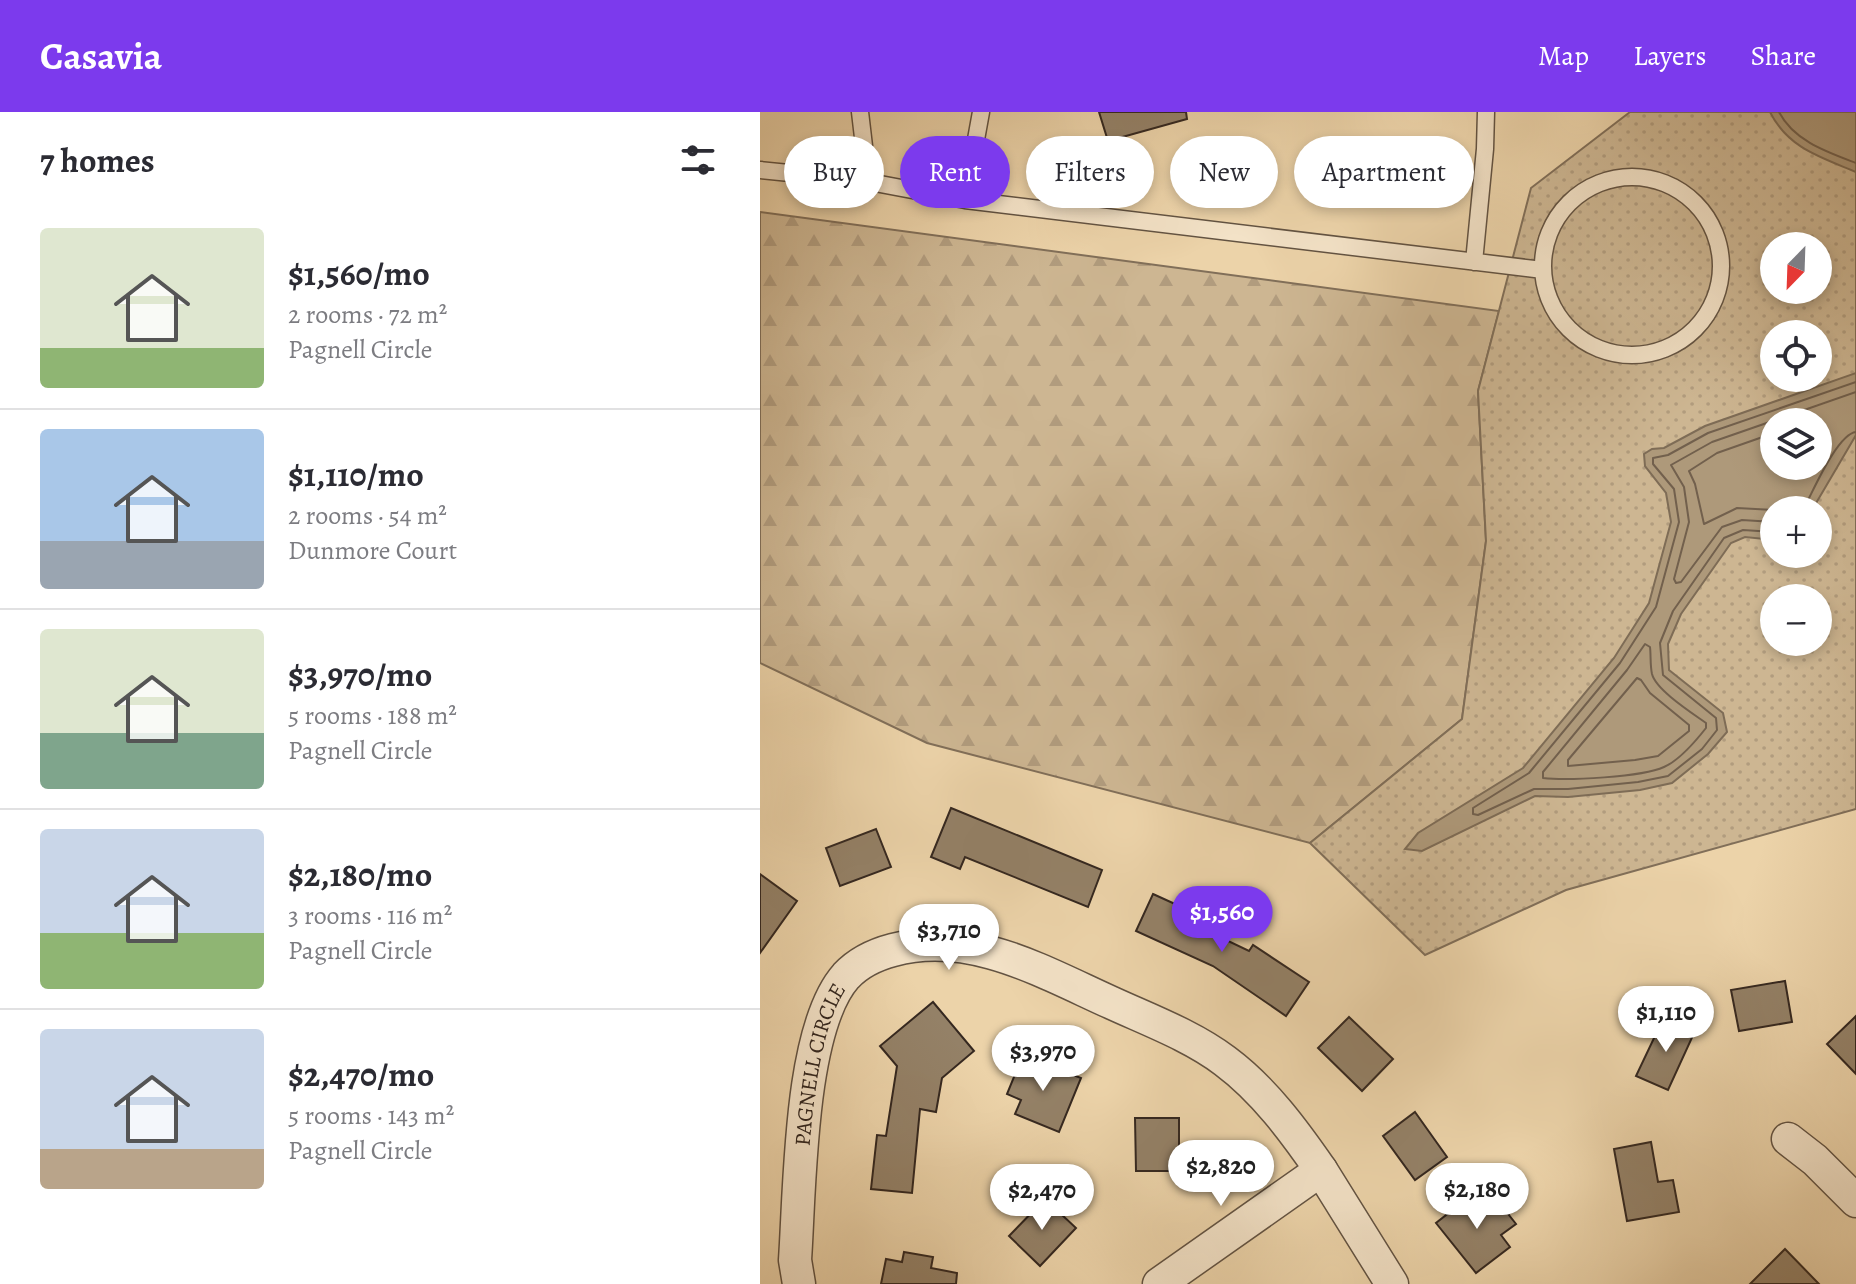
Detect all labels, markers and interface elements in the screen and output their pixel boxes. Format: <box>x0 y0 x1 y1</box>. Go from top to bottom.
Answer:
text: Casavia <box>40 30 162 82</box>
text: Map <box>1538 37 1589 75</box>
text: Layers <box>1633 37 1706 75</box>
text: Share <box>1750 37 1816 75</box>
chip: Buy <box>784 136 884 208</box>
chip: Rent <box>900 136 1010 208</box>
chip: Filters <box>1026 136 1154 208</box>
chip: New <box>1170 136 1278 208</box>
chip: Apartment <box>1294 136 1474 208</box>
text: 7 homes <box>40 137 155 184</box>
icon: filters <box>676 138 720 182</box>
north arrow <box>1760 232 1832 304</box>
map controls <box>1760 232 1832 656</box>
text: $1,560/mo <box>288 250 430 297</box>
icon: home <box>104 260 200 356</box>
text: 2 rooms · 72 m² <box>288 297 447 332</box>
button: locate <box>1760 320 1832 392</box>
text: Pagnell Circle <box>288 332 432 367</box>
button: layers <box>1760 408 1832 480</box>
text: $1,110/mo <box>288 451 424 498</box>
icon: home <box>104 461 200 557</box>
button: + <box>1760 496 1832 568</box>
text: 2 rooms · 54 m² <box>288 498 447 533</box>
text: Dunmore Court <box>288 533 457 568</box>
button: − <box>1760 584 1832 656</box>
text: $3,970/mo <box>288 651 432 698</box>
icon: home <box>104 661 200 757</box>
text: 5 rooms · 188 m² <box>288 698 457 733</box>
text: Pagnell Circle <box>288 733 432 768</box>
text: $2,180/mo <box>288 851 432 898</box>
icon: home <box>104 861 200 957</box>
pin: $1,560 <box>1157 886 1287 954</box>
text: $1,560 <box>1190 894 1254 929</box>
text: 3 rooms · 116 m² <box>288 898 452 933</box>
pin: $3,710 <box>884 904 1014 972</box>
text: $3,710 <box>917 912 981 947</box>
text: Pagnell Circle <box>288 933 432 968</box>
street label: PAGNELL CIRCLE <box>788 978 853 1147</box>
pin: $1,110 <box>1601 986 1731 1054</box>
text: $1,110 <box>1636 994 1696 1029</box>
pin: $3,970 <box>978 1025 1108 1093</box>
text: $3,970 <box>1010 1033 1076 1068</box>
text: $2,470/mo <box>288 1051 434 1098</box>
icon: home <box>104 1061 200 1157</box>
text: 5 rooms · 143 m² <box>288 1098 454 1133</box>
text: Pagnell Circle <box>288 1133 432 1168</box>
pin: $2,820 <box>1156 1140 1286 1208</box>
text: $2,820 <box>1186 1148 1256 1183</box>
pin: $2,180 <box>1412 1163 1542 1231</box>
pin: $2,470 <box>977 1164 1107 1232</box>
text: $2,180 <box>1444 1171 1510 1206</box>
text: $2,470 <box>1008 1172 1076 1207</box>

